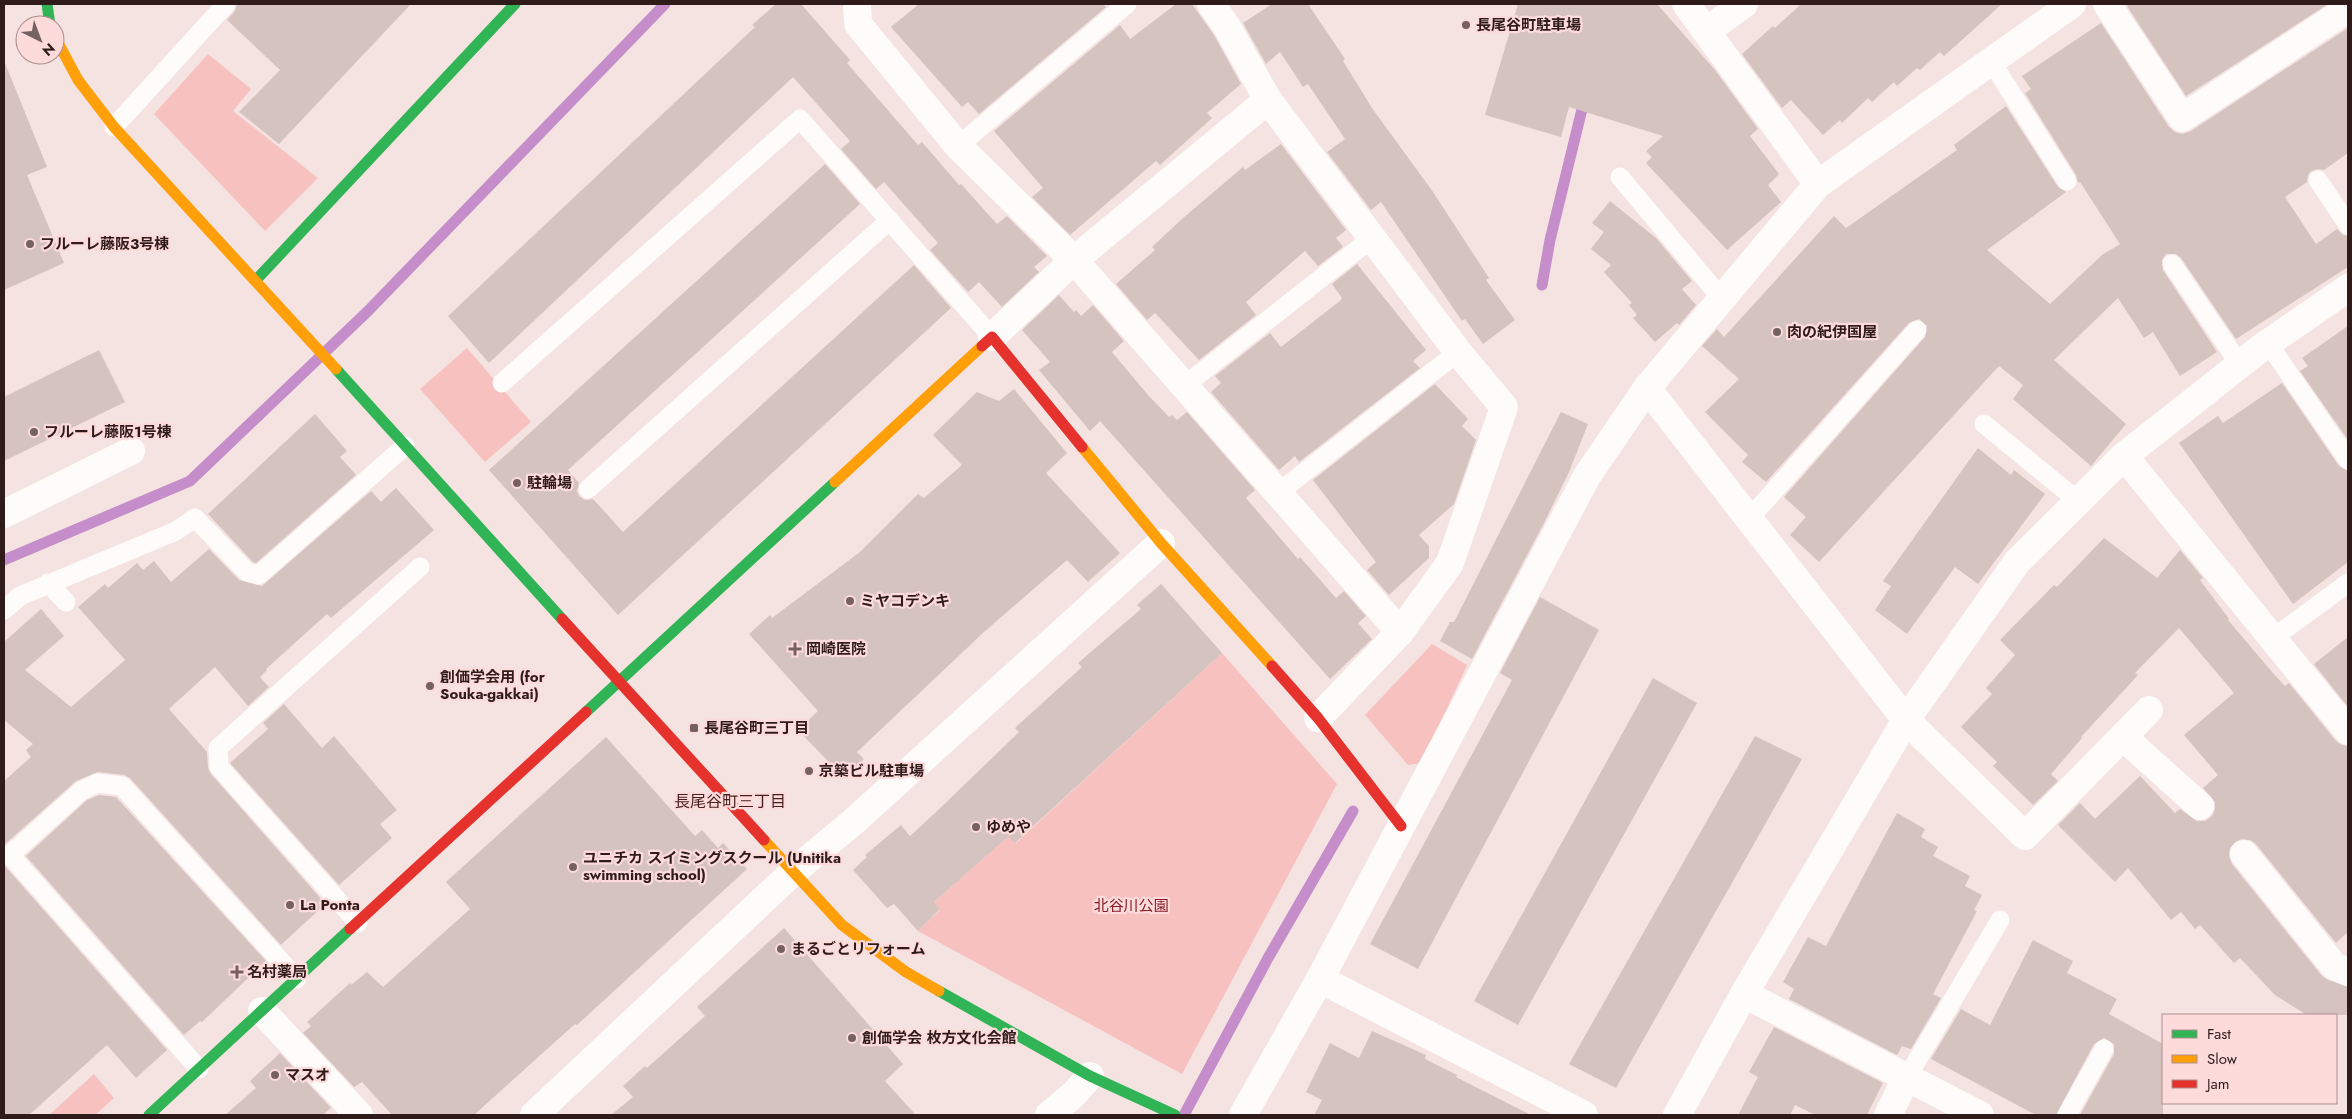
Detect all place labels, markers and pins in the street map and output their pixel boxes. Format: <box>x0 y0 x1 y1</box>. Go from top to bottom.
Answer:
place label: 長尾谷町駐車場 <box>1476 14 1581 36</box>
marker: 長尾谷町駐車場 <box>1460 19 1472 31</box>
place label: フルーレ藤阪3号棟 <box>40 233 169 255</box>
marker: フルーレ藤阪3号棟 <box>24 238 36 250</box>
place label: 肉の紀伊国屋 <box>1787 321 1877 343</box>
marker: 肉の紀伊国屋 <box>1771 326 1783 338</box>
place label: フルーレ藤阪1号棟 <box>44 421 172 443</box>
marker: フルーレ藤阪1号棟 <box>28 426 40 438</box>
place label: 駐輪場 <box>527 472 572 494</box>
marker: 駐輪場 <box>511 477 523 489</box>
place label: ミヤコデンキ <box>860 590 950 612</box>
marker: ミヤコデンキ <box>844 595 856 607</box>
place label: 岡崎医院 <box>806 638 866 660</box>
marker: 岡崎医院 <box>788 642 802 656</box>
place label: 創価学会用 (for Souka-gakkai) <box>440 666 546 705</box>
marker: 創価学会用 (for Souka-gakkai) <box>424 680 436 692</box>
place label: 長尾谷町三丁目 <box>704 717 809 739</box>
marker: 長尾谷町三丁目 <box>688 722 700 734</box>
place label: 京築ビル駐車場 <box>819 760 924 782</box>
marker: 京築ビル駐車場 <box>803 765 815 777</box>
place label: ゆめや <box>986 816 1031 838</box>
marker: ゆめや <box>970 821 982 833</box>
place label: ユニチカ スイミングスクール (Unitika swimming school) <box>583 847 841 886</box>
marker: ユニチカ スイミングスクール (Unitika swimming school) <box>567 861 579 873</box>
place label: La Ponta <box>300 894 360 916</box>
marker: La Ponta <box>284 899 296 911</box>
place label: まるごとリフォーム <box>791 938 926 960</box>
marker: まるごとリフォーム <box>775 943 787 955</box>
place label: 名村薬局 <box>247 961 307 983</box>
marker: 名村薬局 <box>231 966 243 978</box>
place label: 創価学会 枚方文化会館 <box>862 1027 1017 1049</box>
marker: 創価学会 枚方文化会館 <box>846 1032 858 1044</box>
place label: マスオ <box>285 1064 330 1086</box>
marker: マスオ <box>269 1069 281 1081</box>

